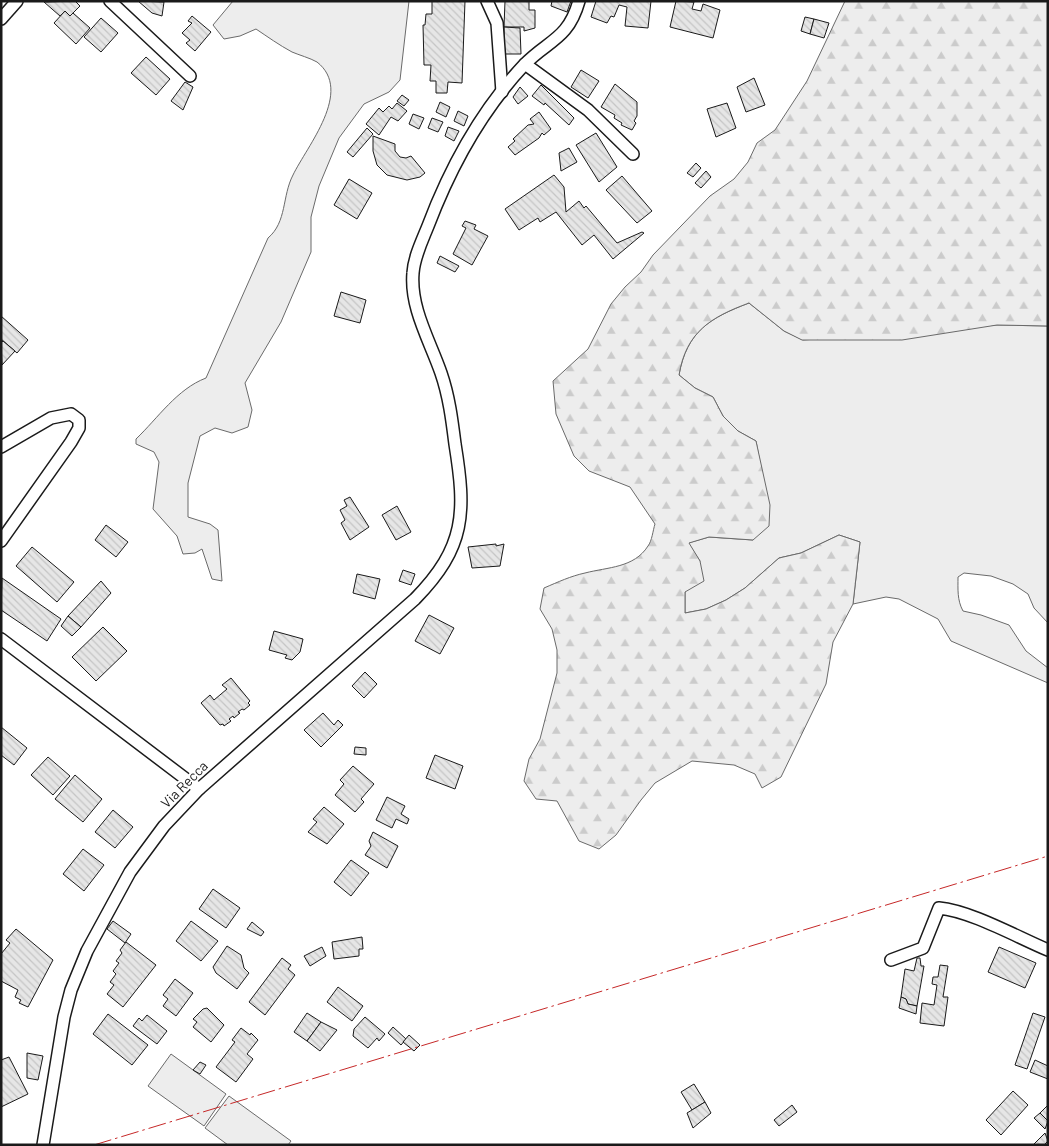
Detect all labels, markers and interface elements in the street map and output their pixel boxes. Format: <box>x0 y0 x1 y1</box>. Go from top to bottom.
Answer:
street label: Via Recca <box>157 757 211 811</box>

